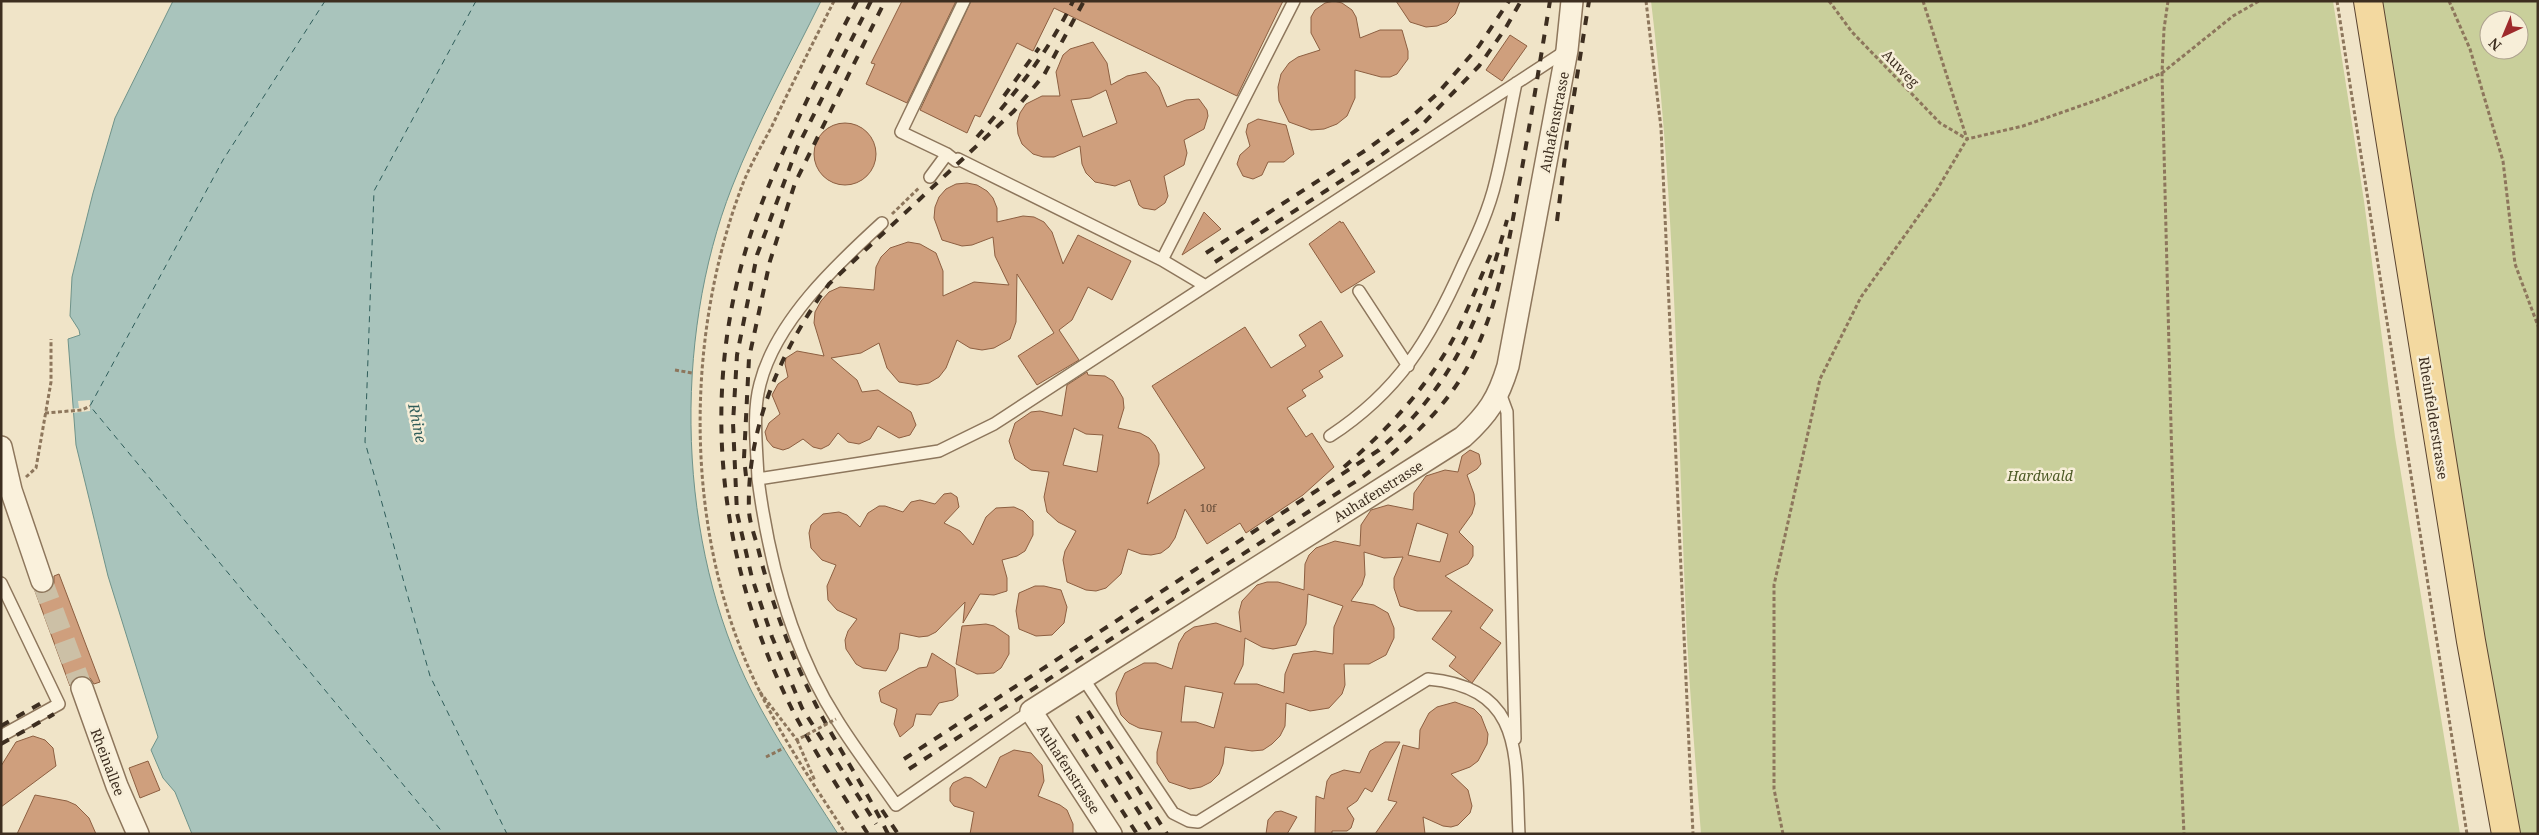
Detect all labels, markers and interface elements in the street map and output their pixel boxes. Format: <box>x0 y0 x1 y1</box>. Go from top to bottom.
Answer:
north arrow <box>2479 10 2529 60</box>
text: N <box>2484 34 2505 55</box>
street label: Auweg <box>1878 45 1924 91</box>
street label: Auhafenstrasse <box>1535 70 1573 174</box>
street label: Rheinfelderstrasse <box>2415 355 2453 481</box>
water label: Rhine <box>404 400 432 445</box>
street label: Auhafenstrasse <box>1330 456 1426 526</box>
park label: Hardwald <box>2006 466 2074 485</box>
house number: 10f <box>1200 500 1217 515</box>
street label: Auhafenstrasse <box>1033 721 1105 817</box>
street label: Rheinallee <box>86 726 130 798</box>

